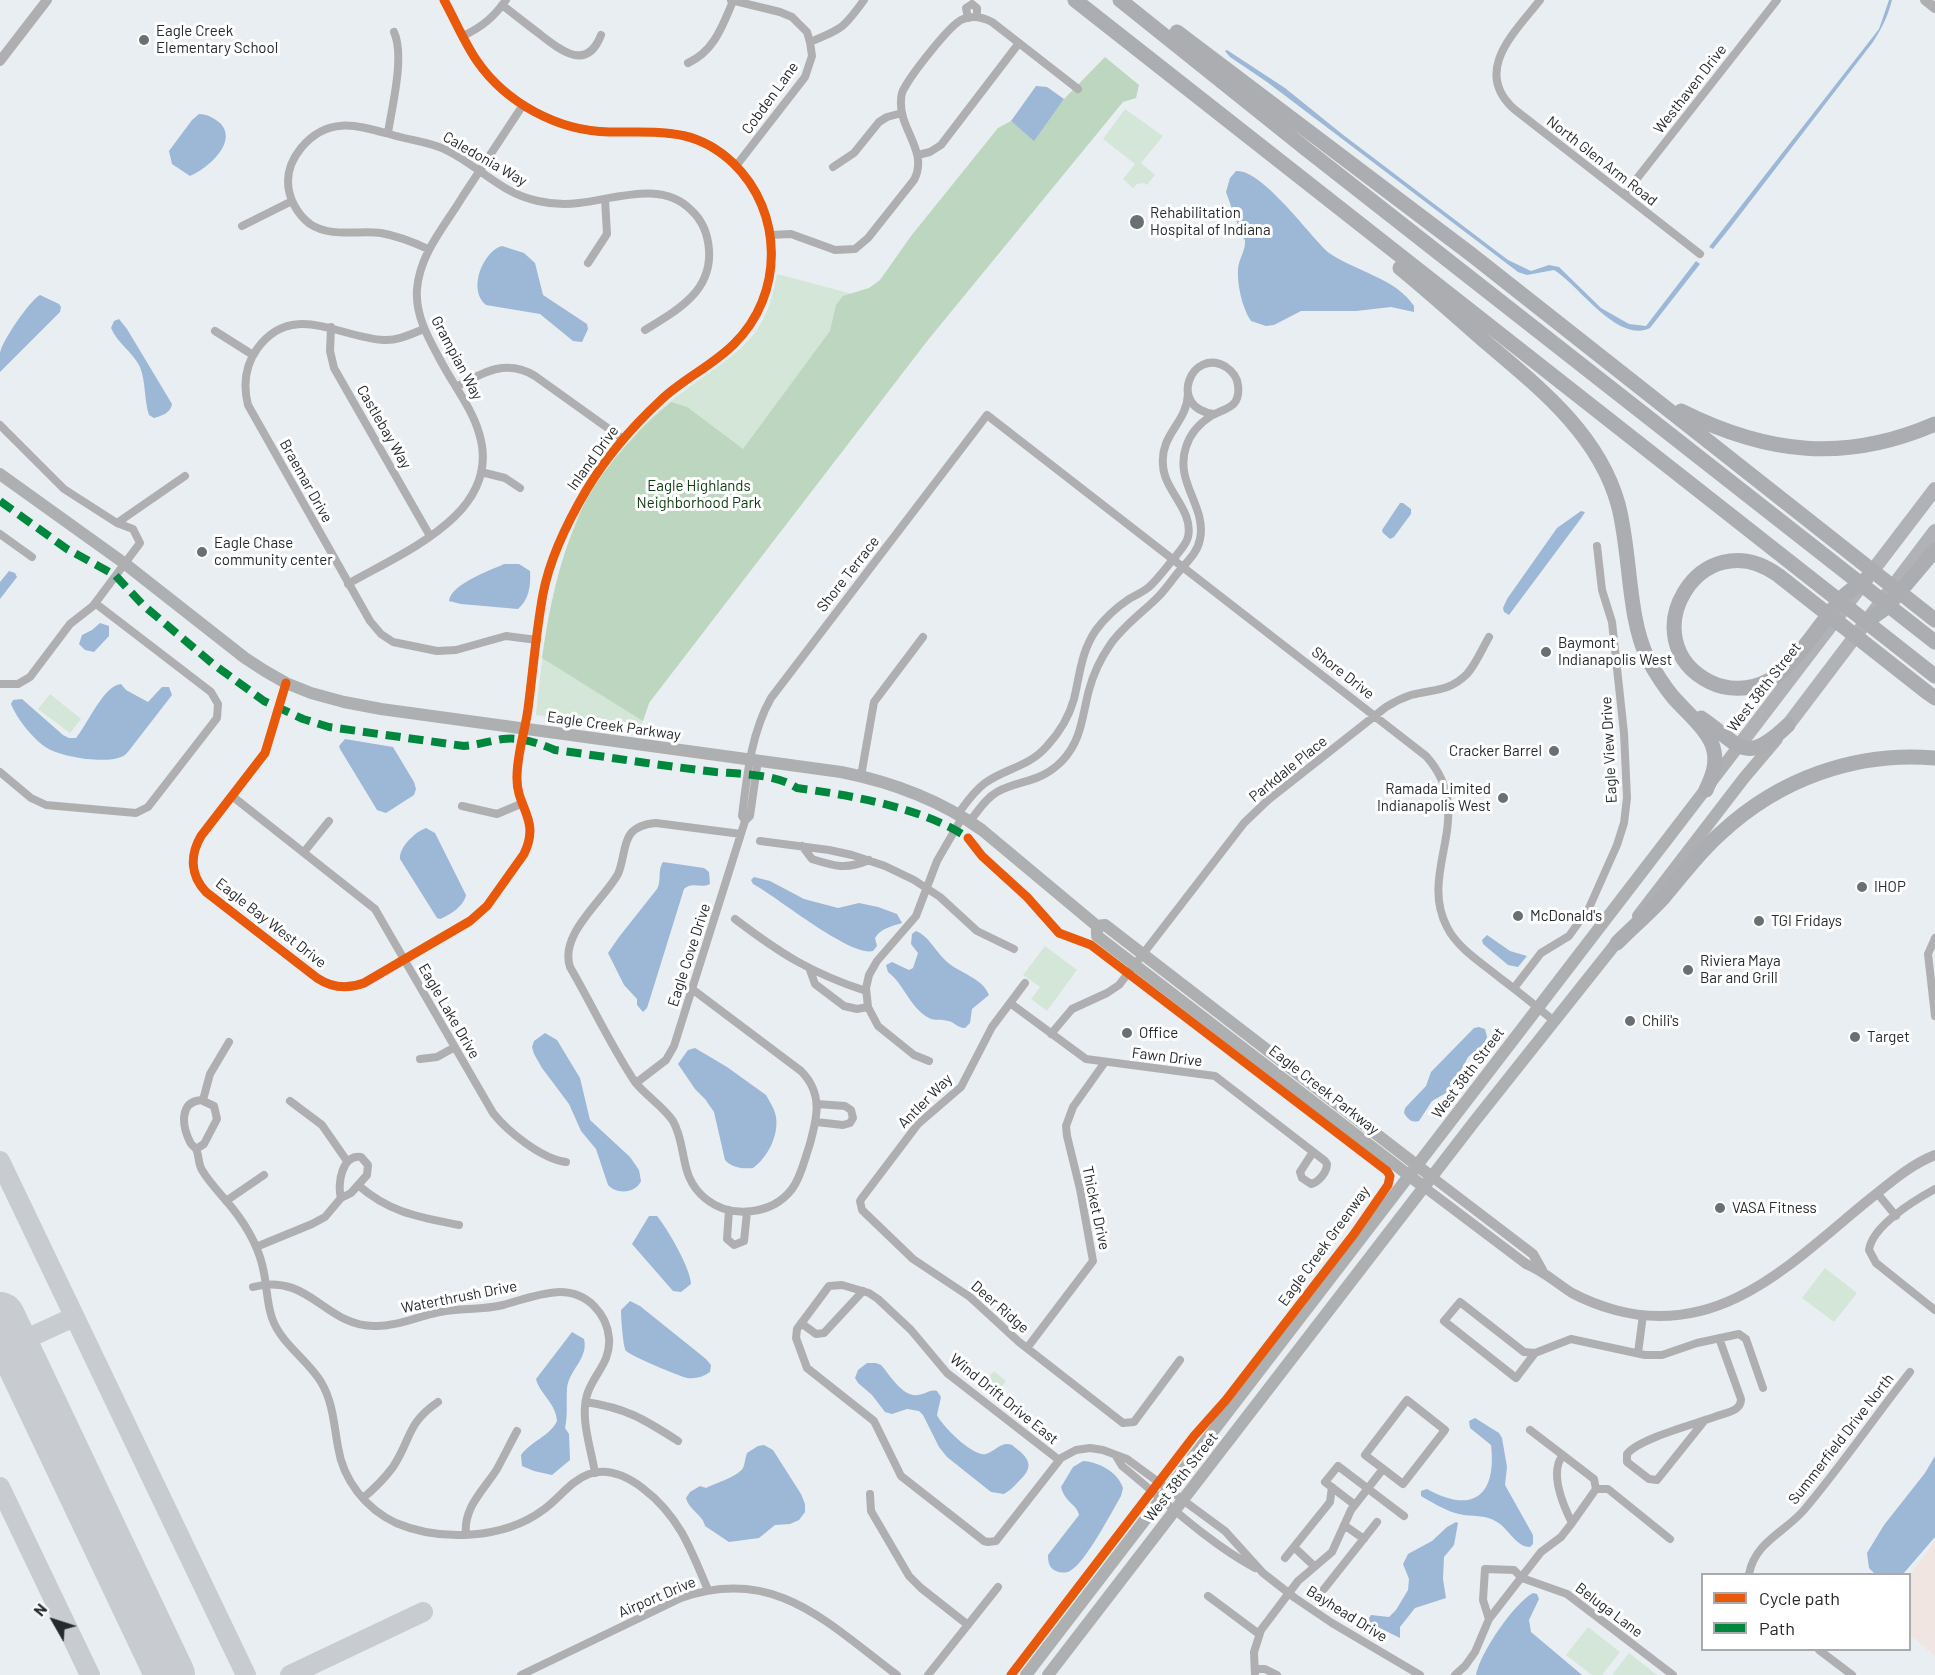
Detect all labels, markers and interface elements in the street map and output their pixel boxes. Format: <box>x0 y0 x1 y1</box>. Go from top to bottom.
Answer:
place label: Eagle Creek Elementary School <box>156 22 278 57</box>
marker: Eagle Creek Elementary School <box>137 33 151 47</box>
street label: Westhaven Drive <box>1650 41 1730 137</box>
street label: Cobden Lane <box>738 58 802 138</box>
street label: North Glen Arm Road <box>1543 112 1661 210</box>
street label: Caledonia Way <box>440 128 530 190</box>
place label: Rehabilitation Hospital of Indiana <box>1150 204 1271 239</box>
marker: Rehabilitation Hospital of Indiana <box>1128 213 1146 231</box>
street label: Grampian Way <box>427 313 487 403</box>
street label: Castlebay Way <box>353 382 415 472</box>
street label: Inland Drive <box>563 422 623 494</box>
street label: Braemar Drive <box>276 436 336 526</box>
park label: Eagle Highlands Neighborhood Park <box>637 477 761 512</box>
street label: Shore Terrace <box>813 533 883 615</box>
place label: Eagle Chase community center <box>214 534 333 569</box>
marker: Eagle Chase community center <box>195 545 209 559</box>
place label: Baymont Indianapolis West <box>1558 634 1672 669</box>
street label: West 38th Street <box>1723 639 1805 735</box>
street label: Shore Drive <box>1308 643 1378 703</box>
marker: Baymont Indianapolis West <box>1539 645 1553 659</box>
street label: Eagle View Drive <box>1597 696 1621 804</box>
street label: Eagle Creek Parkway <box>546 708 682 744</box>
street label: Parkdale Place <box>1245 732 1331 806</box>
place label: Cracker Barrel <box>1449 742 1542 760</box>
marker: Cracker Barrel <box>1547 744 1561 758</box>
place label: Ramada Limited Indianapolis West <box>1377 780 1491 815</box>
marker: Ramada Limited Indianapolis West <box>1496 791 1510 805</box>
street label: Eagle Bay West Drive <box>212 874 330 972</box>
place label: IHOP <box>1874 878 1906 896</box>
marker: IHOP <box>1855 880 1869 894</box>
street label: Eagle Cove Drive <box>664 901 714 1009</box>
place label: McDonald's <box>1530 907 1602 925</box>
marker: McDonald's <box>1511 909 1525 923</box>
place label: TGI Fridays <box>1771 912 1842 930</box>
marker: TGI Fridays <box>1752 914 1766 928</box>
place label: Riviera Maya Bar and Grill <box>1700 952 1781 987</box>
street label: Eagle Lake Drive <box>414 960 484 1062</box>
marker: Riviera Maya Bar and Grill <box>1681 963 1695 977</box>
place label: Chili's <box>1642 1012 1679 1030</box>
marker: Chili's <box>1623 1014 1637 1028</box>
place label: Office <box>1139 1024 1178 1042</box>
street label: West 38th Street <box>1428 1024 1508 1122</box>
marker: Office <box>1120 1026 1134 1040</box>
place label: Target <box>1867 1028 1910 1046</box>
marker: Target <box>1848 1030 1862 1044</box>
street label: Eagle Creek Parkway <box>1265 1041 1383 1139</box>
street label: Fawn Drive <box>1131 1044 1203 1070</box>
street label: Antler Way <box>894 1070 956 1132</box>
street label: Thicket Drive <box>1078 1164 1114 1252</box>
street label: Eagle Creek Greenway <box>1274 1183 1374 1309</box>
place label: VASA Fitness <box>1732 1199 1817 1217</box>
marker: VASA Fitness <box>1713 1201 1727 1215</box>
street label: Waterthrush Drive <box>400 1277 518 1317</box>
street label: Deer Ridge <box>967 1277 1033 1337</box>
street label: Wind Drift Drive East <box>946 1350 1062 1448</box>
street label: Summerfield Drive North <box>1784 1370 1898 1508</box>
street label: West 38th Street <box>1140 1429 1222 1525</box>
street label: Airport Drive <box>616 1573 698 1621</box>
legend <box>1701 1573 1911 1651</box>
street label: Beluga Lane <box>1572 1579 1646 1641</box>
street label: Bayhead Drive <box>1303 1582 1391 1646</box>
text: Cycle path <box>1759 1587 1840 1609</box>
north arrow <box>24 1591 84 1651</box>
text: N <box>29 1599 50 1619</box>
text: Path <box>1759 1617 1795 1639</box>

